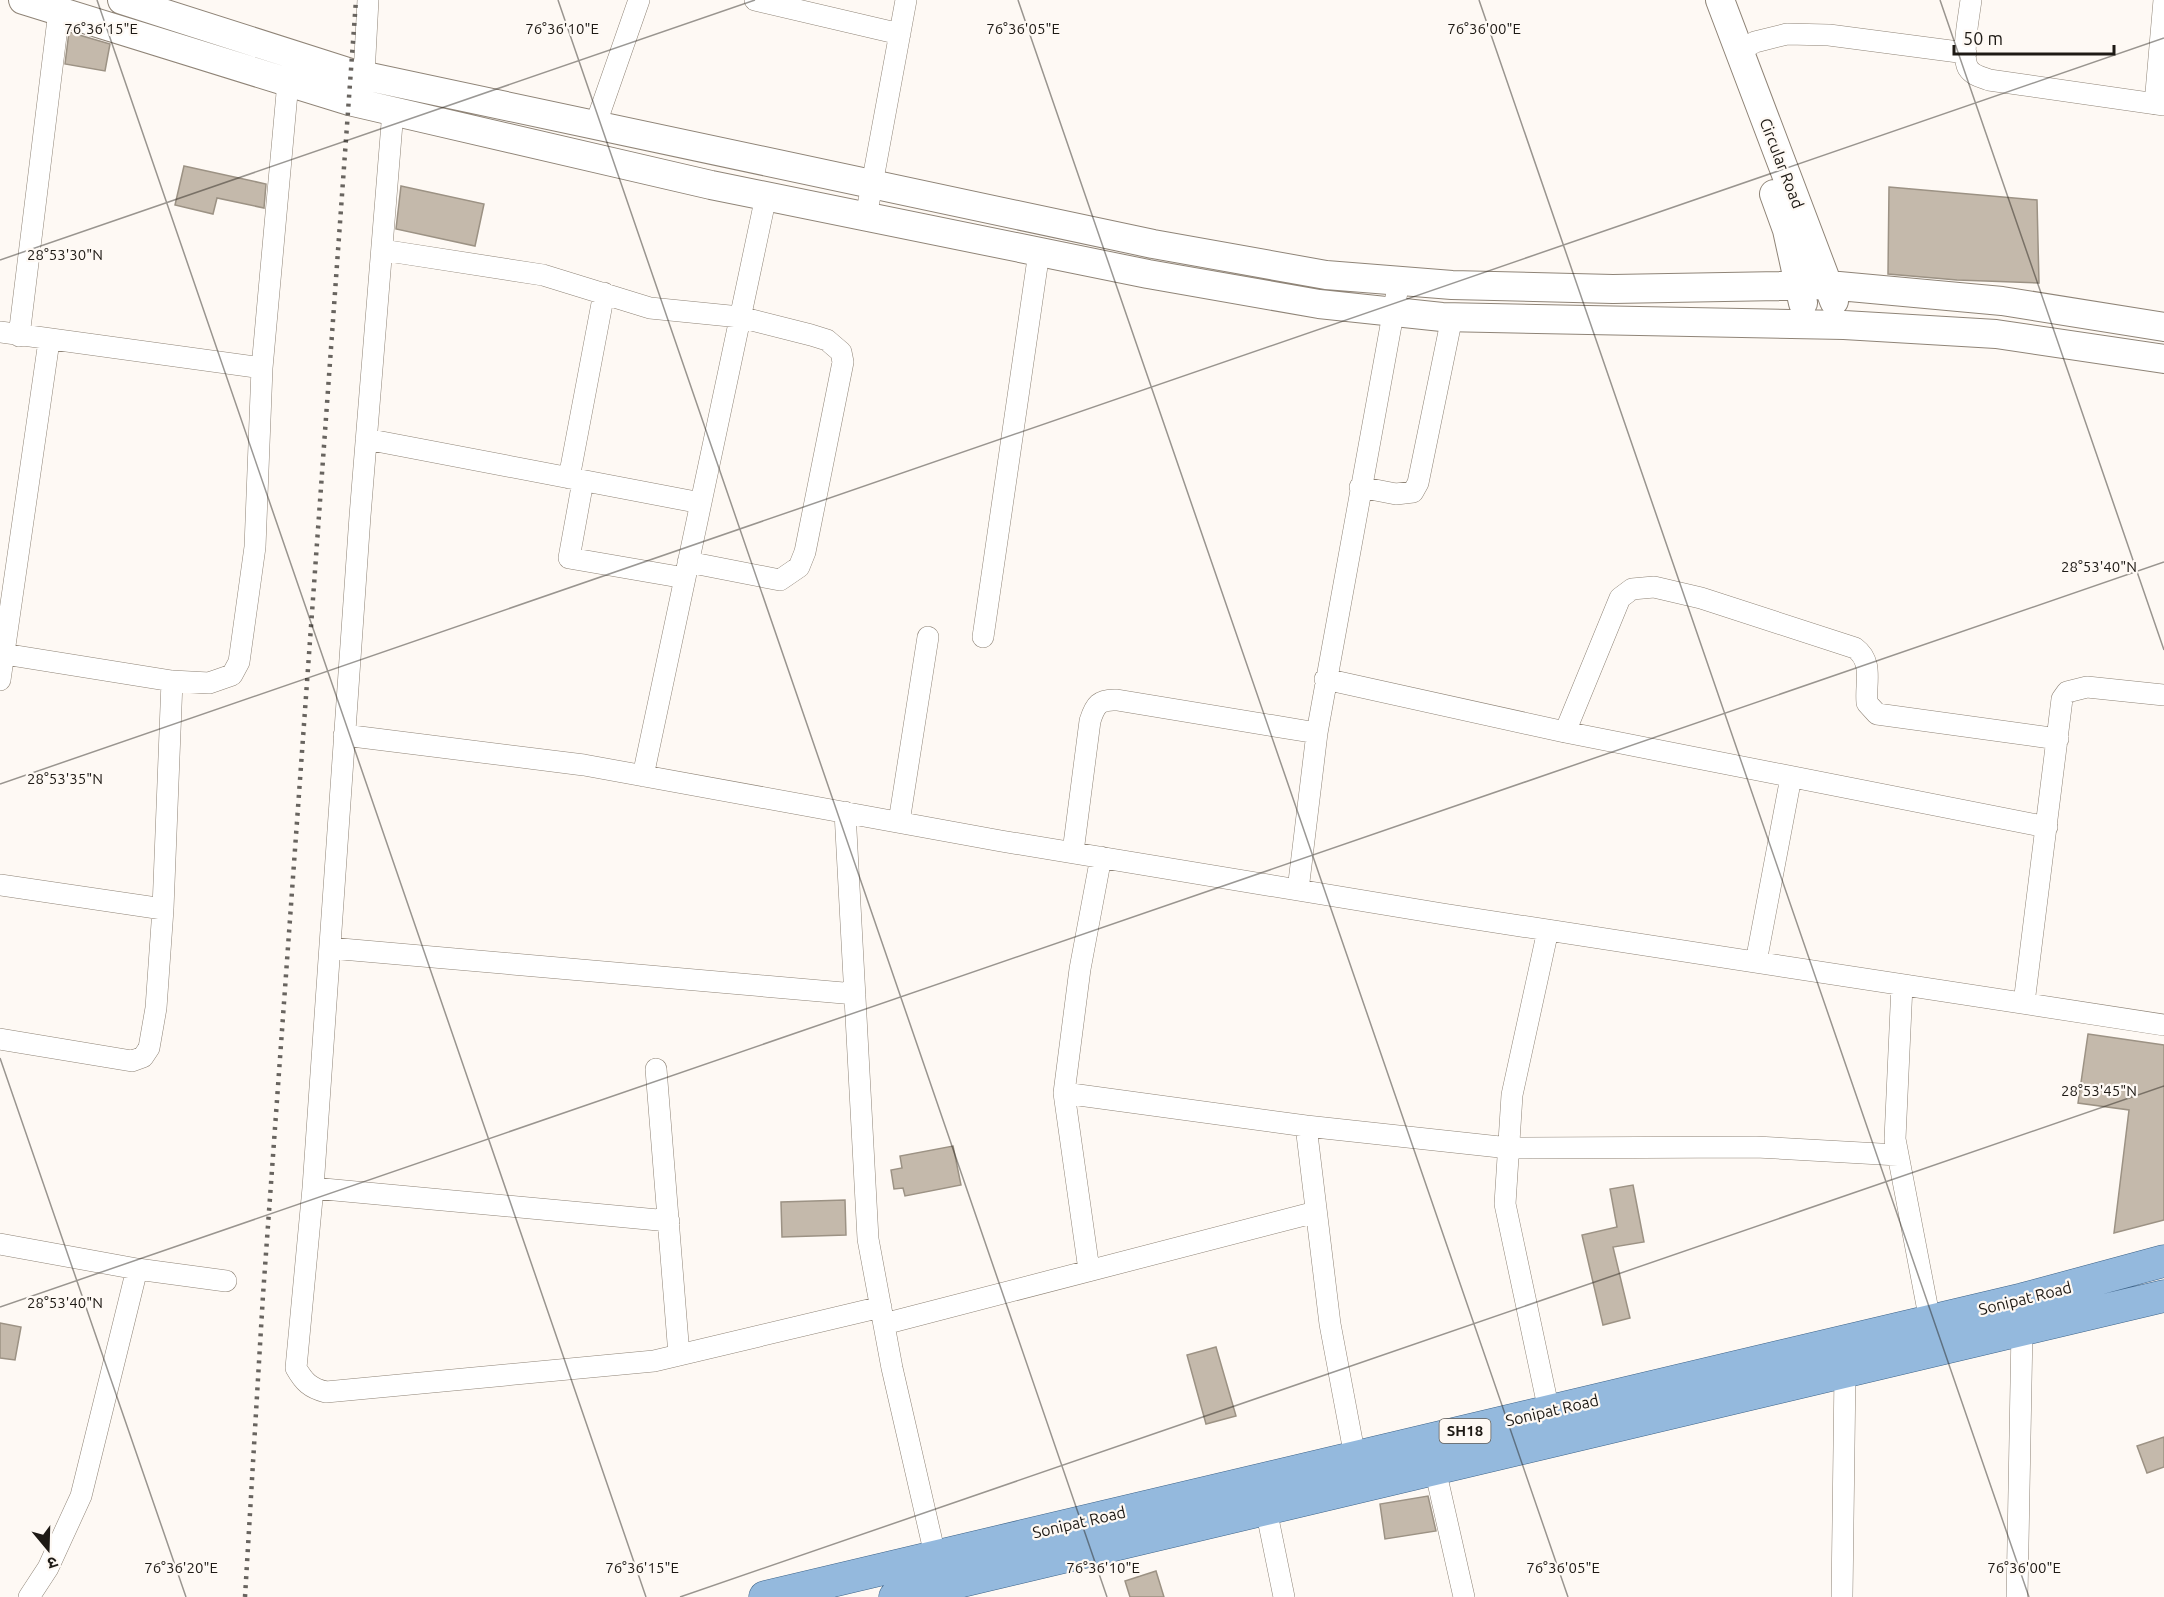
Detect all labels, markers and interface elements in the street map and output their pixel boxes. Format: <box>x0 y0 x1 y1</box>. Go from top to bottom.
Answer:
scale bar <box>1954 18 2114 56</box>
text: 76°36'15"E <box>64 20 138 37</box>
text: 76°36'10"E <box>525 20 599 37</box>
text: 76°36'05"E <box>986 20 1060 37</box>
text: 76°36'00"E <box>1447 20 1521 37</box>
text: 50 m <box>1963 28 2003 48</box>
street label: Circular Road <box>1757 115 1807 211</box>
text: 28°53'30"N <box>27 246 103 263</box>
text: 28°53'40"N <box>2061 558 2137 575</box>
text: 28°53'35"N <box>27 770 103 787</box>
text: 28°53'45"N <box>2061 1082 2137 1099</box>
street label: Sonipat Road <box>1977 1278 2073 1318</box>
text: 28°53'40"N <box>27 1294 103 1311</box>
street label: Sonipat Road <box>1504 1391 1600 1429</box>
road number: SH18 <box>1440 1419 1490 1443</box>
street label: Sonipat Road <box>1031 1503 1127 1541</box>
north arrow <box>18 1519 78 1579</box>
text: उ <box>45 1553 60 1573</box>
text: 76°36'20"E <box>144 1559 218 1576</box>
text: 76°36'15"E <box>605 1559 679 1576</box>
text: 76°36'10"E <box>1066 1559 1140 1576</box>
text: 76°36'05"E <box>1526 1559 1600 1576</box>
text: 76°36'00"E <box>1987 1559 2061 1576</box>

